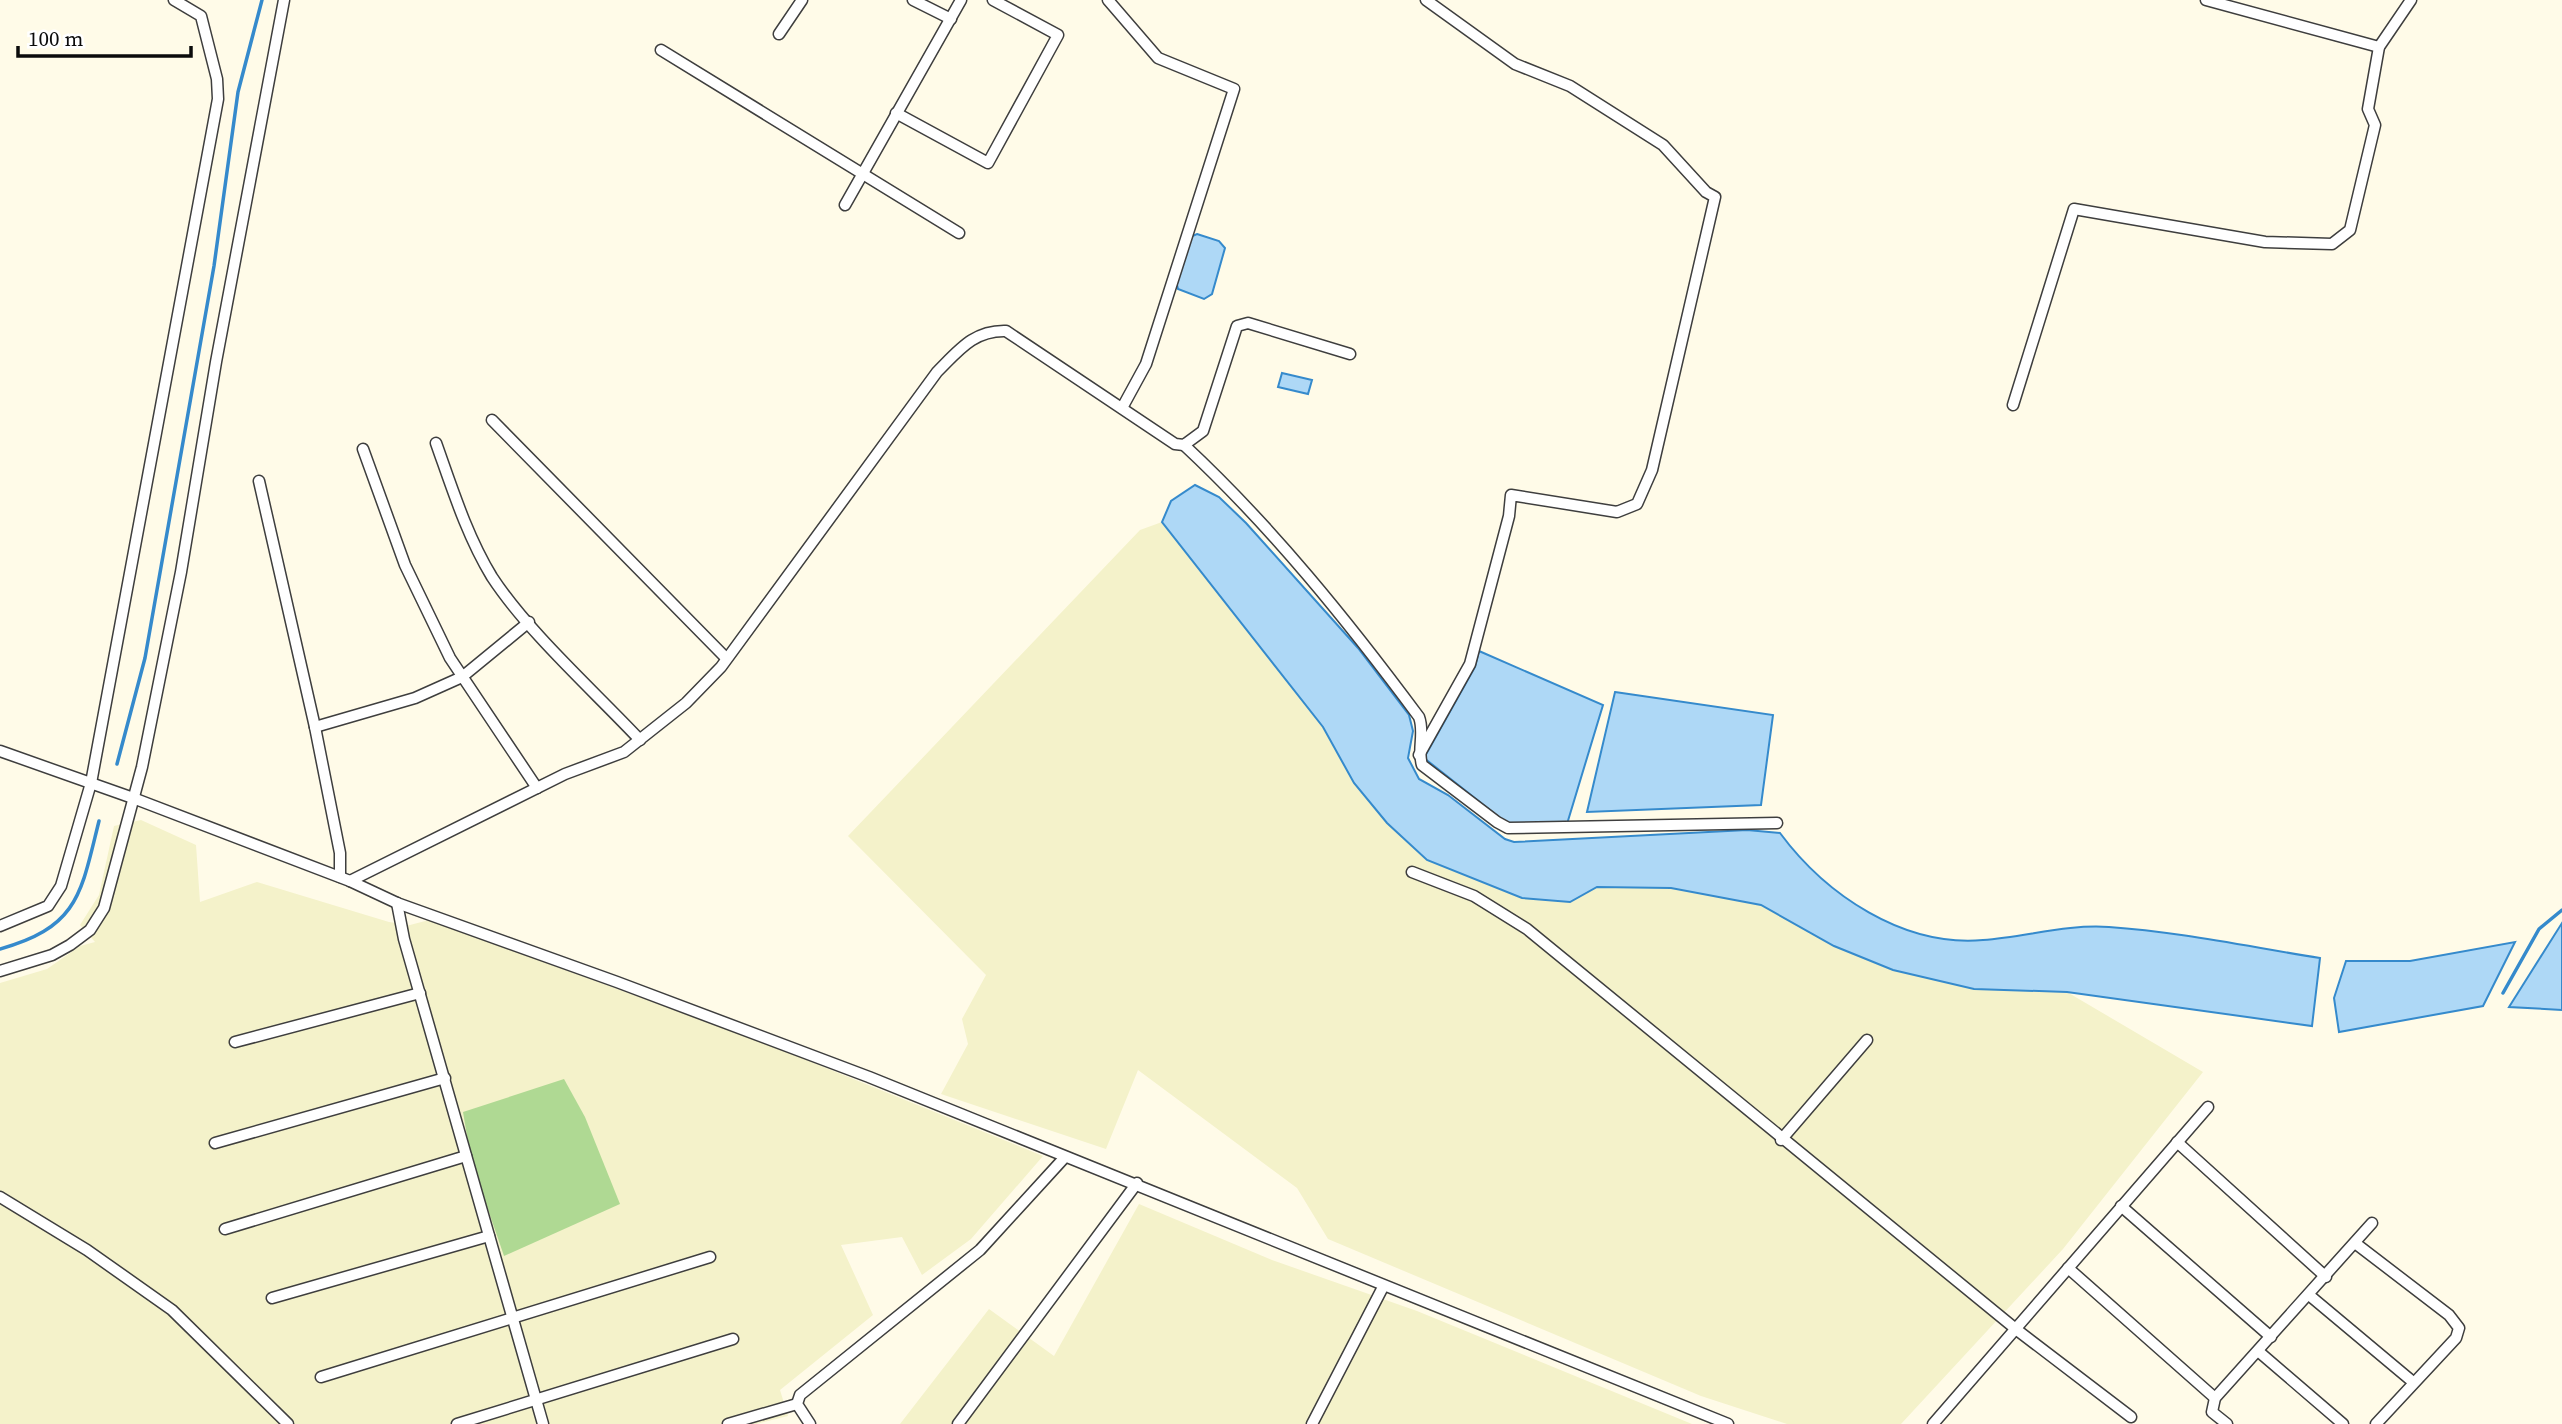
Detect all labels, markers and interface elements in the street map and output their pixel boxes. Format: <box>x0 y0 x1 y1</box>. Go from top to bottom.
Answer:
scale bar <box>18 14 191 58</box>
text: 100 m <box>28 24 83 53</box>

